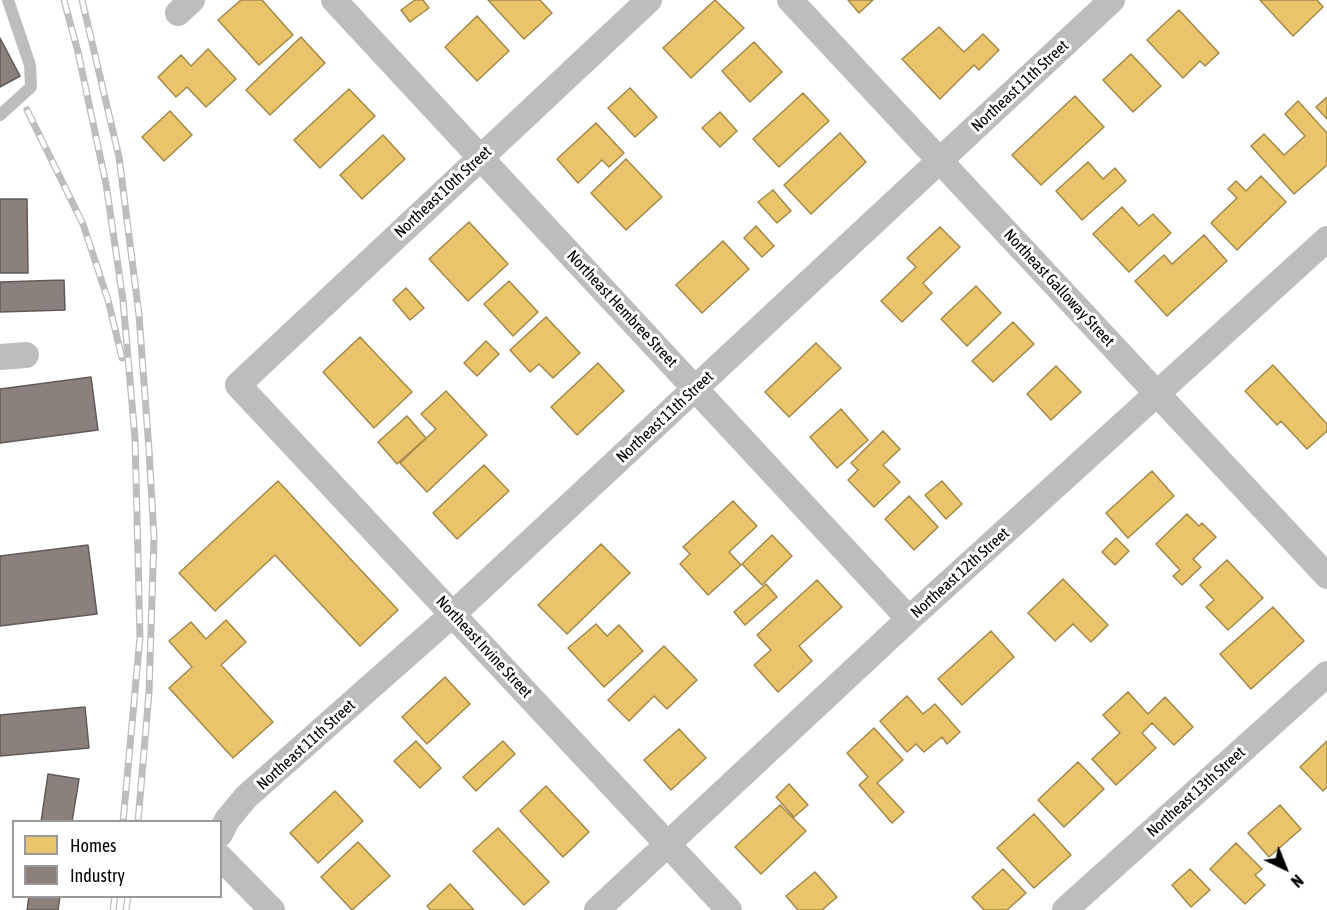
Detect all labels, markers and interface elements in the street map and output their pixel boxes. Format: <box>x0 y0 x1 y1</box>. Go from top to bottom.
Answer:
street label: Northeast 11th Street <box>967 36 1073 136</box>
street label: Northeast 10th Street <box>390 142 496 242</box>
street label: Northeast Galloway Street <box>1000 225 1118 351</box>
street label: Northeast Hembree Street <box>563 246 681 372</box>
street label: Northeast 11th Street <box>612 367 718 467</box>
street label: Northeast 12th Street <box>907 524 1013 622</box>
street label: Northeast Irvine Street <box>432 592 536 702</box>
street label: Northeast 11th Street <box>253 696 359 794</box>
street label: Northeast 13th Street <box>1143 743 1249 841</box>
legend <box>12 820 222 898</box>
text: Homes <box>70 835 116 856</box>
north arrow <box>1255 838 1315 898</box>
text: Industry <box>70 865 125 886</box>
text: N <box>1288 871 1307 891</box>

